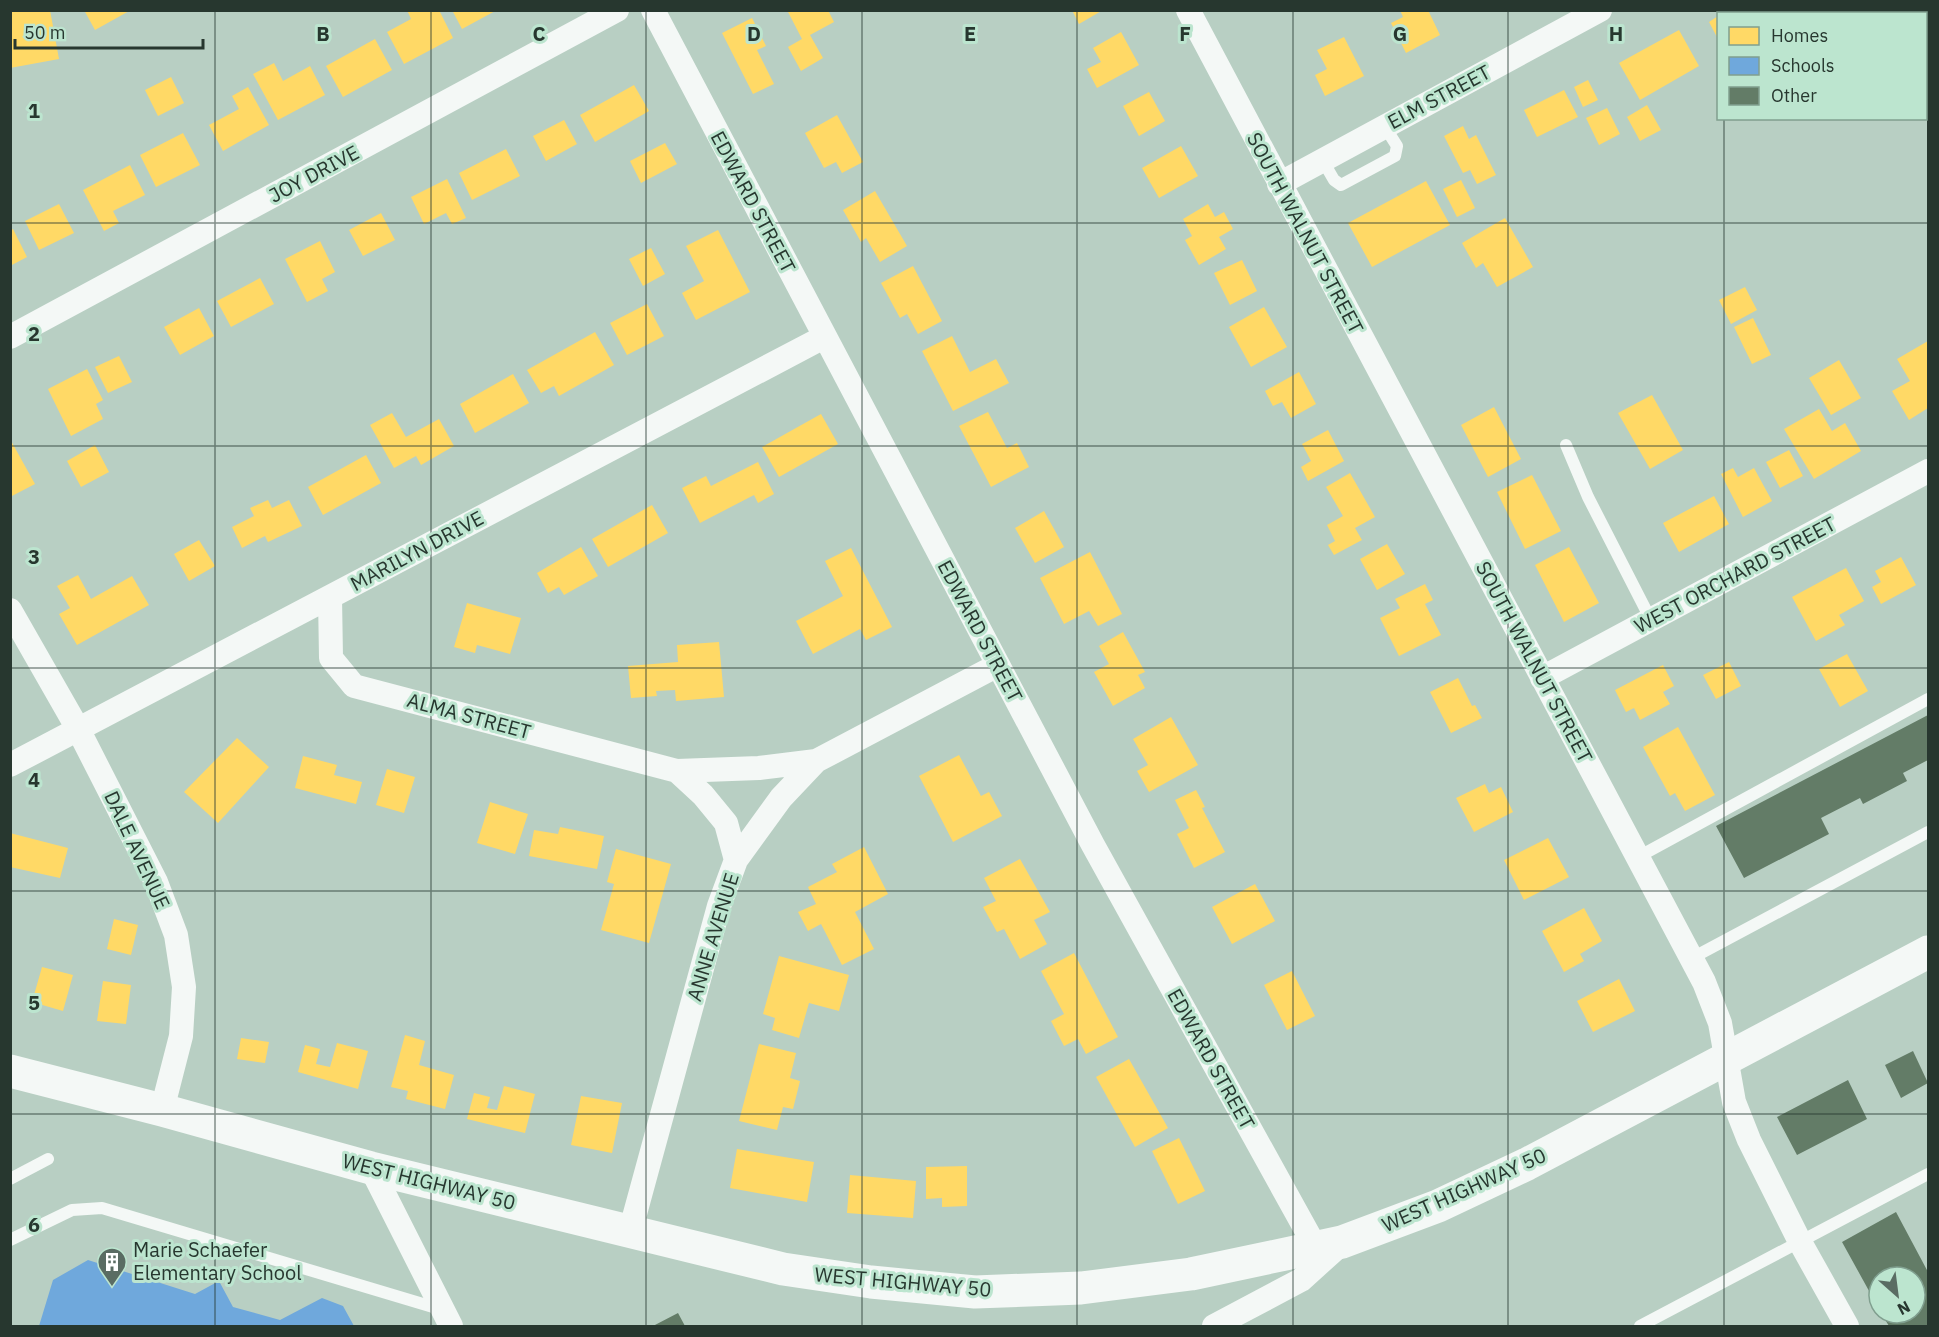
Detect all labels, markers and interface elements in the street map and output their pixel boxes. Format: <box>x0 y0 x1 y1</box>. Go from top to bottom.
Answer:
scale bar <box>15 12 202 50</box>
legend <box>1717 12 1927 120</box>
text: B <box>316 20 330 47</box>
text: C <box>532 20 546 47</box>
text: D <box>747 20 761 47</box>
text: E <box>964 20 976 47</box>
text: F <box>1179 20 1191 47</box>
text: G <box>1393 20 1407 47</box>
text: H <box>1609 20 1623 47</box>
text: 50 m <box>24 21 66 44</box>
text: Homes <box>1771 24 1828 47</box>
text: Schools <box>1771 54 1835 77</box>
street label: ELM STREET <box>1383 58 1495 135</box>
text: Other <box>1771 84 1817 107</box>
text: 1 <box>28 97 40 124</box>
street label: EDWARD STREET <box>705 126 802 277</box>
street label: SOUTH WALNUT STREET <box>1241 127 1370 338</box>
street label: JOY DRIVE <box>264 139 364 209</box>
text: 2 <box>28 320 40 347</box>
street label: MARILYN DRIVE <box>345 504 488 597</box>
street label: WEST ORCHARD STREET <box>1629 510 1840 639</box>
text: 3 <box>28 543 40 570</box>
street label: EDWARD STREET <box>932 555 1029 706</box>
street label: SOUTH WALNUT STREET <box>1470 556 1599 767</box>
street label: ALMA STREET <box>404 686 534 745</box>
text: 4 <box>28 766 40 793</box>
street label: DALE AVENUE <box>98 786 177 913</box>
street label: ANNE AVENUE <box>680 869 745 1004</box>
street label: EDWARD STREET <box>1162 984 1261 1134</box>
text: 5 <box>28 989 40 1016</box>
street label: WEST HIGHWAY 50 <box>1377 1141 1550 1238</box>
street label: WEST HIGHWAY 50 <box>340 1147 518 1216</box>
text: 6 <box>28 1211 40 1238</box>
place label: Marie Schaefer Elementary School <box>133 1236 302 1286</box>
building icon: Marie Schaefer Elementary School <box>96 1246 128 1288</box>
street label: WEST HIGHWAY 50 <box>814 1260 993 1303</box>
north arrow <box>1867 1265 1927 1325</box>
text: N <box>1894 1297 1914 1320</box>

